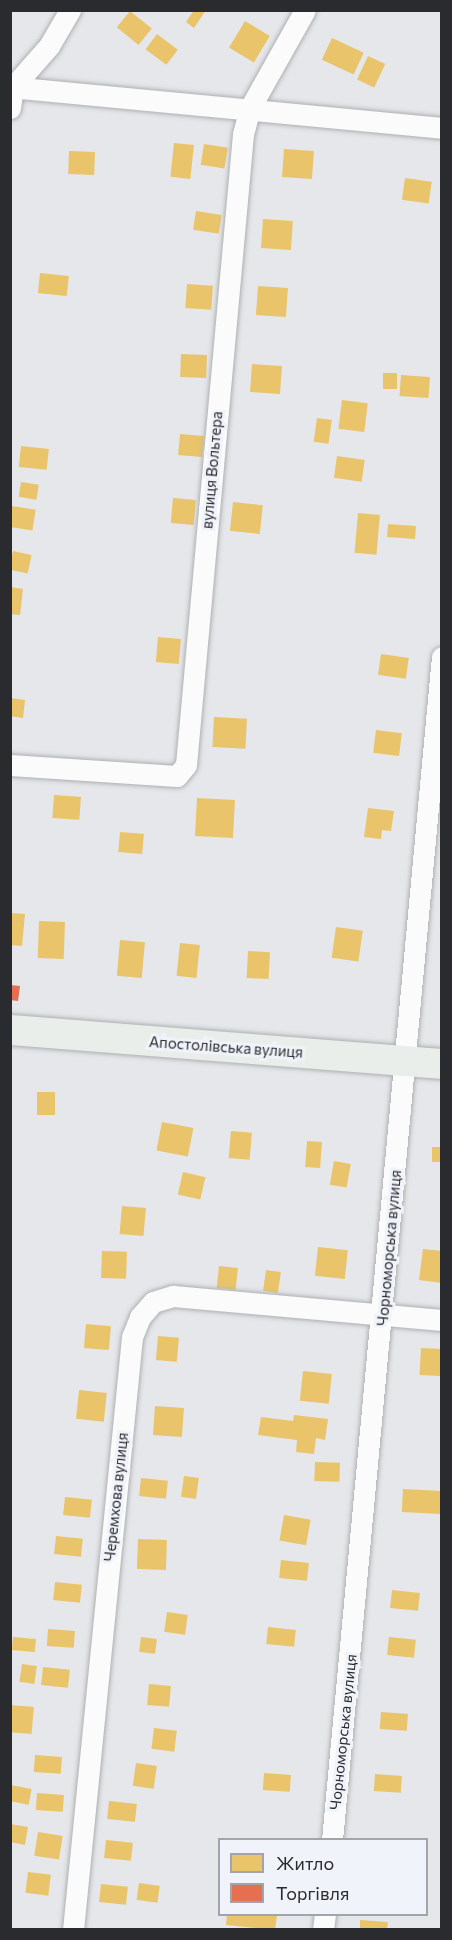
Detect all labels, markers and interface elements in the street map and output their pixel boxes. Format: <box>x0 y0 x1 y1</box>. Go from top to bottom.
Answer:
street label: вулиця Вольтера <box>198 410 226 530</box>
street label: Апостолівська вулиця <box>148 1033 304 1061</box>
street label: Чорноморська вулиця <box>373 1169 405 1327</box>
street label: Черемхова вулиця <box>100 1432 132 1562</box>
street label: Чорноморська вулиця <box>326 1653 360 1811</box>
legend <box>218 1838 428 1916</box>
text: Житло <box>276 1852 334 1874</box>
text: Торгівля <box>276 1882 349 1904</box>

